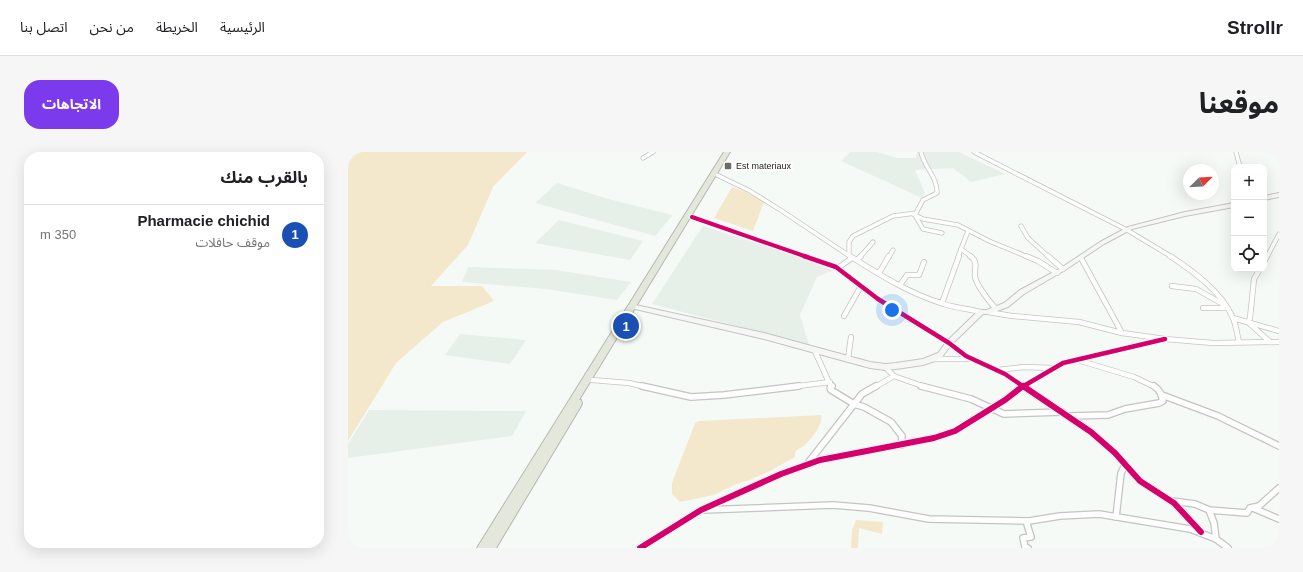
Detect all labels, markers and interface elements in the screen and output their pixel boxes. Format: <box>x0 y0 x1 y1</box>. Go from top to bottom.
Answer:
text: Strollr <box>1227 17 1283 38</box>
text: اتصل بنا <box>20 19 68 35</box>
text: من نحن <box>90 19 134 35</box>
text: الخريطة <box>156 19 198 35</box>
text: الرئيسية <box>220 19 265 35</box>
button: الاتجاهات <box>24 80 119 129</box>
text: موقعنا <box>1199 88 1279 119</box>
marker: Est materiaux <box>723 161 733 171</box>
place label: Est materiaux <box>736 161 792 171</box>
north arrow <box>1183 164 1219 200</box>
map controls <box>1231 164 1267 272</box>
button: + <box>1231 164 1267 200</box>
text: بالقرب منك <box>220 168 308 187</box>
button: − <box>1231 200 1267 236</box>
text: Pharmacie chichid <box>137 212 270 229</box>
text: 350 m <box>40 227 76 242</box>
text: 1 <box>291 227 299 242</box>
text: موقف حافلات <box>195 235 270 250</box>
button: locate <box>1231 236 1267 272</box>
your location <box>882 300 902 320</box>
pin: 1 <box>613 311 639 341</box>

